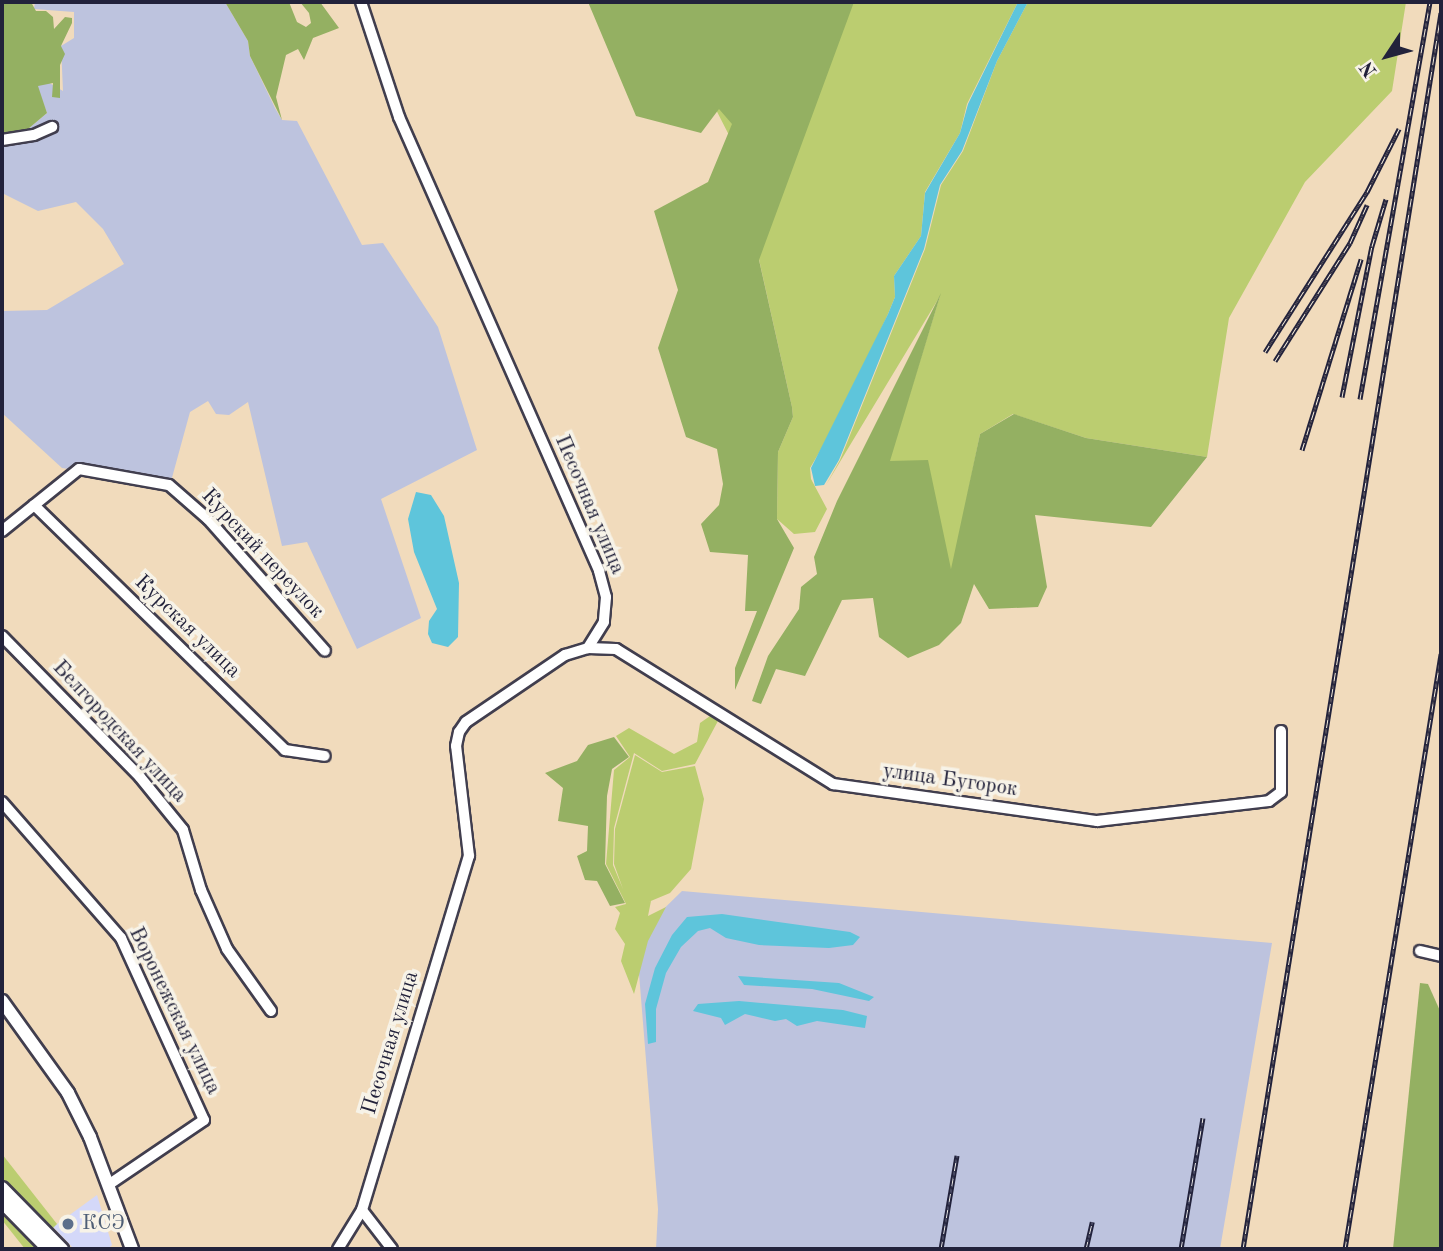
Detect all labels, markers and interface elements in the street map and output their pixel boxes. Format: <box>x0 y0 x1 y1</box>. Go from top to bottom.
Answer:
north arrow <box>1352 21 1422 91</box>
text: N <box>1358 57 1382 80</box>
street label: Песочная улица <box>548 432 630 578</box>
street label: Курский переулок <box>195 484 329 624</box>
street label: Курская улица <box>129 570 245 684</box>
street label: Белгородская улица <box>47 656 191 808</box>
street label: улица Бугорок <box>881 759 1019 803</box>
street label: Воронежская улица <box>123 923 225 1099</box>
street label: Песочная улица <box>357 968 425 1118</box>
place label: КСЭ <box>82 1211 125 1237</box>
marker: КСЭ <box>60 1216 76 1232</box>

